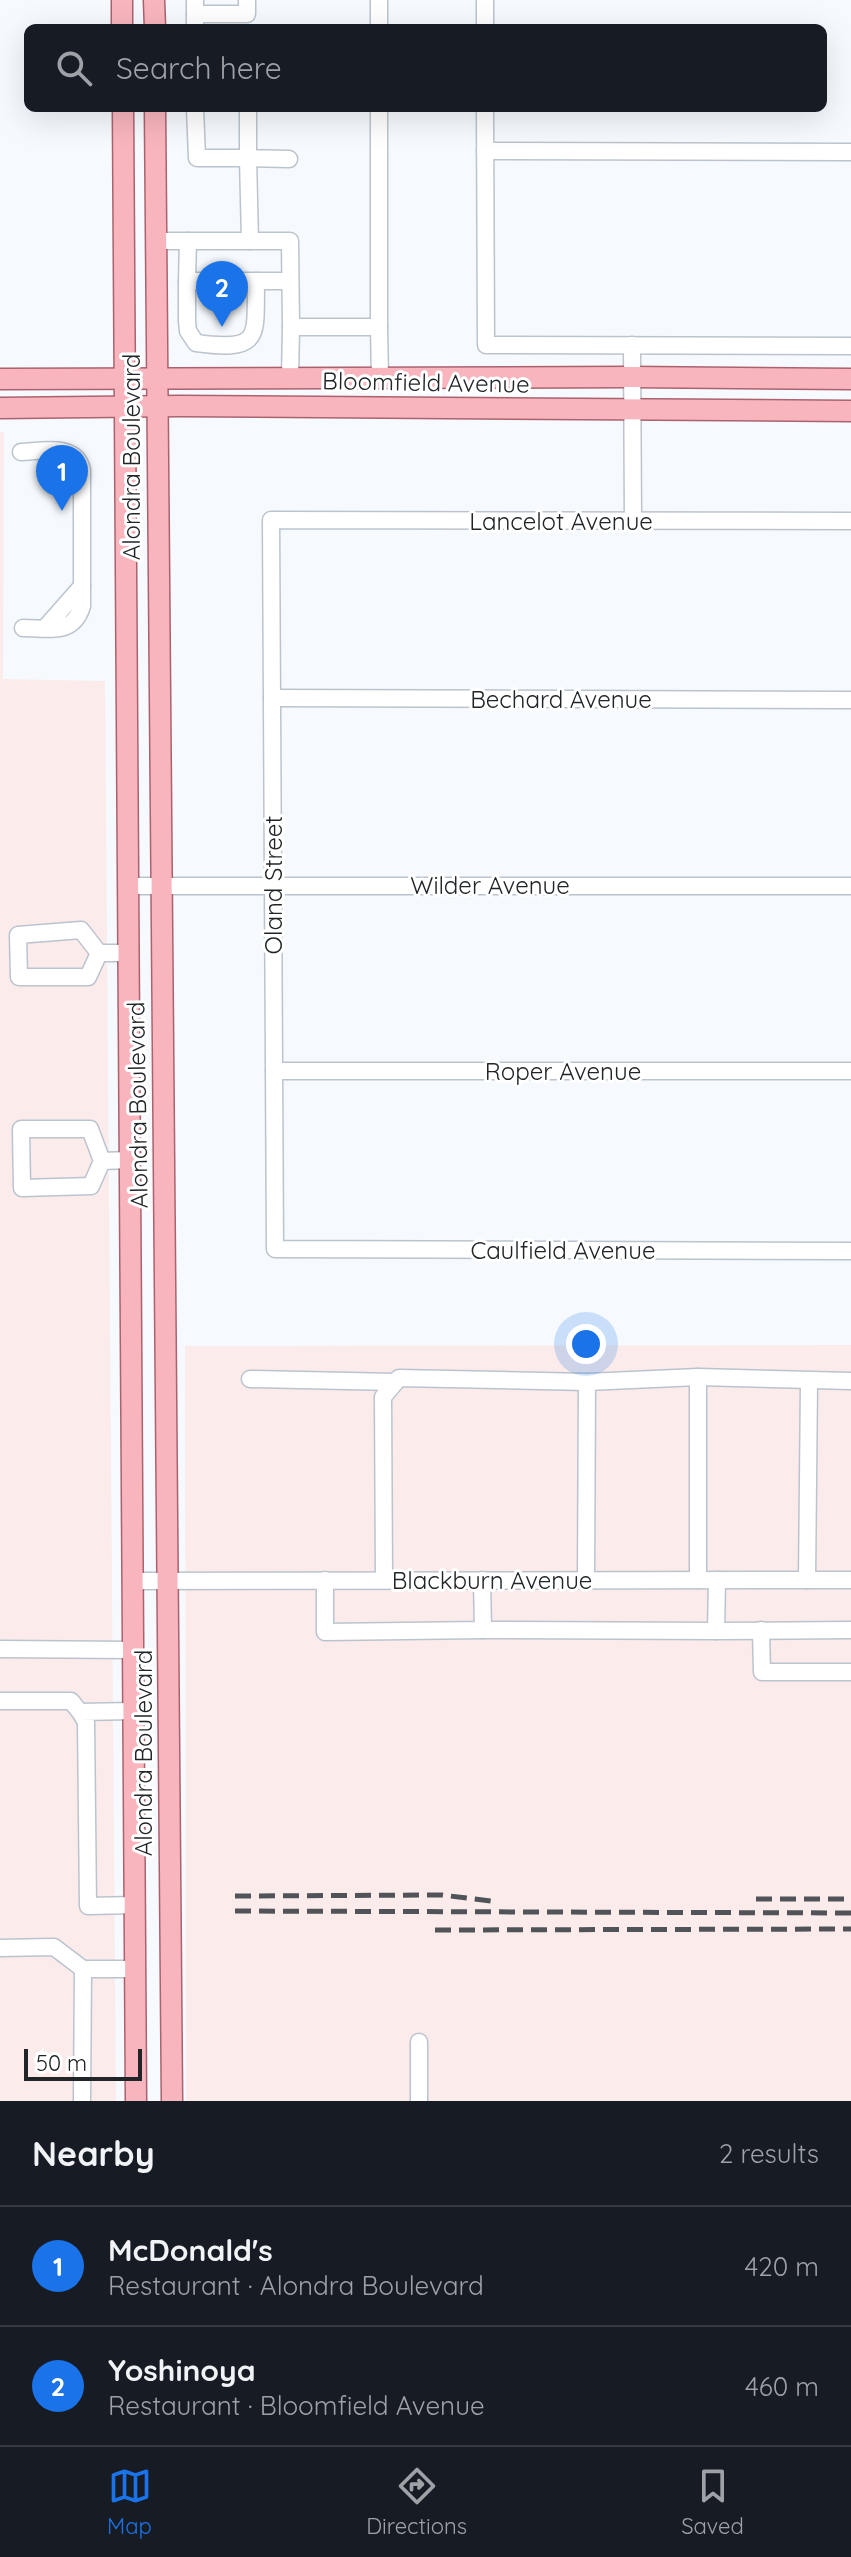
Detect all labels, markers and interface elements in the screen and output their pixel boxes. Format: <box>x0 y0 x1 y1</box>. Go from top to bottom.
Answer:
search box <box>24 24 827 112</box>
icon: search <box>52 46 96 90</box>
text: Search here <box>116 49 282 87</box>
pin: 2 <box>196 261 248 327</box>
street label: Alondra Boulevard <box>116 354 146 560</box>
street label: Bloomfield Avenue <box>322 365 530 399</box>
pin: 1 <box>36 445 88 511</box>
street label: Lancelot Avenue <box>469 506 653 536</box>
street label: Bechard Avenue <box>470 684 652 714</box>
street label: Oland Street <box>258 815 288 955</box>
street label: Wilder Avenue <box>410 870 570 900</box>
street label: Alondra Boulevard <box>120 1001 154 1209</box>
street label: Roper Avenue <box>485 1056 641 1086</box>
street label: Caulfield Avenue <box>471 1235 655 1265</box>
your location <box>566 1324 606 1364</box>
street label: Blackburn Avenue <box>392 1565 592 1595</box>
street label: Alondra Boulevard <box>128 1650 158 1856</box>
scale bar <box>24 2045 142 2081</box>
text: 50 m <box>36 2049 87 2077</box>
text: Nearby <box>32 2132 155 2175</box>
text: 2 results <box>719 2137 819 2170</box>
text: McDonald's <box>108 2231 273 2269</box>
text: 1 <box>53 2250 63 2283</box>
text: 420 m <box>745 2250 819 2283</box>
text: Restaurant · Alondra Boulevard <box>108 2269 484 2302</box>
text: Yoshinoya <box>108 2351 256 2389</box>
text: 2 <box>51 2370 65 2403</box>
text: 460 m <box>745 2370 819 2403</box>
text: Restaurant · Bloomfield Avenue <box>108 2389 485 2422</box>
tab: Map <box>107 2464 152 2540</box>
tab: Directions <box>366 2464 467 2540</box>
tab: Saved <box>681 2464 744 2540</box>

